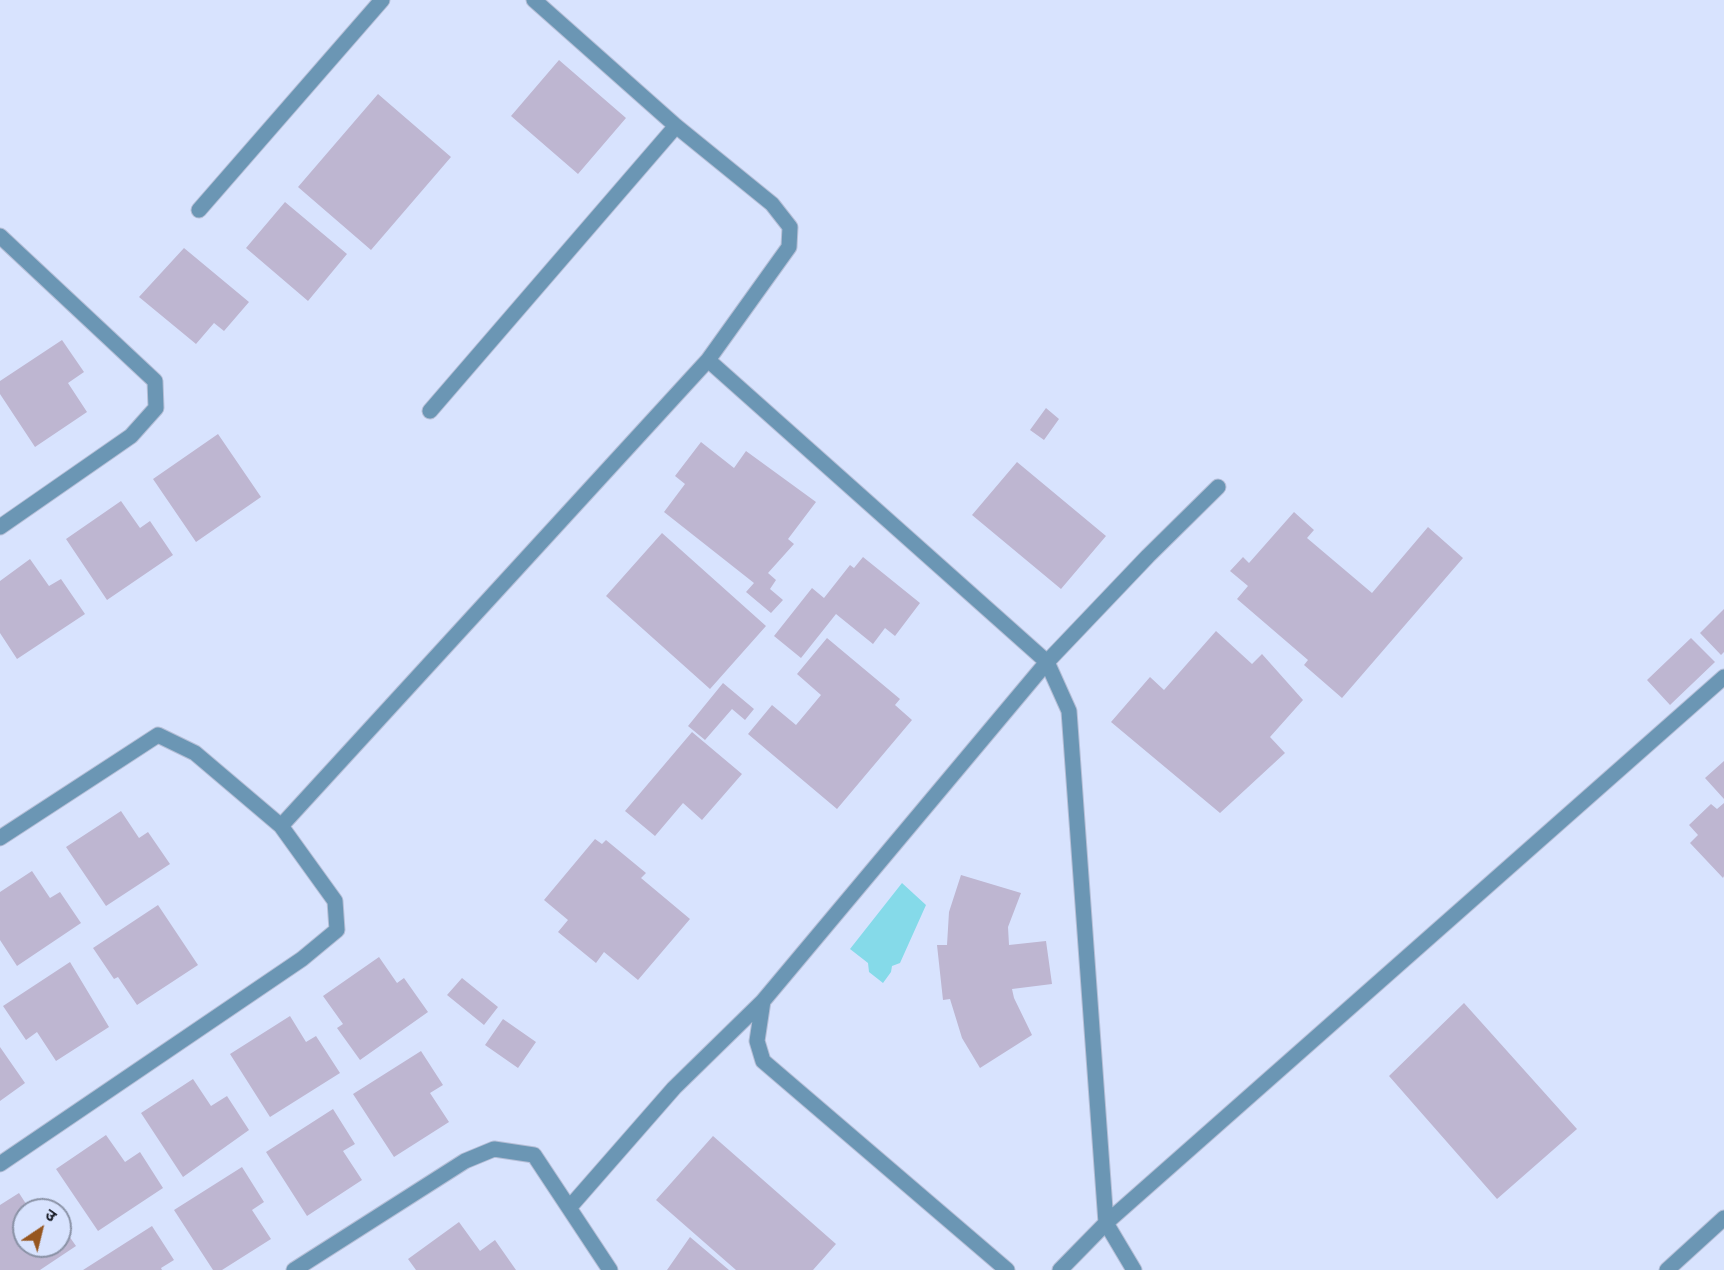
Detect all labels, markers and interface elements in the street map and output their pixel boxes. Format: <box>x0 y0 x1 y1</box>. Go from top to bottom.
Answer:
north arrow <box>12 1198 72 1258</box>
text: उ <box>42 1204 61 1225</box>

